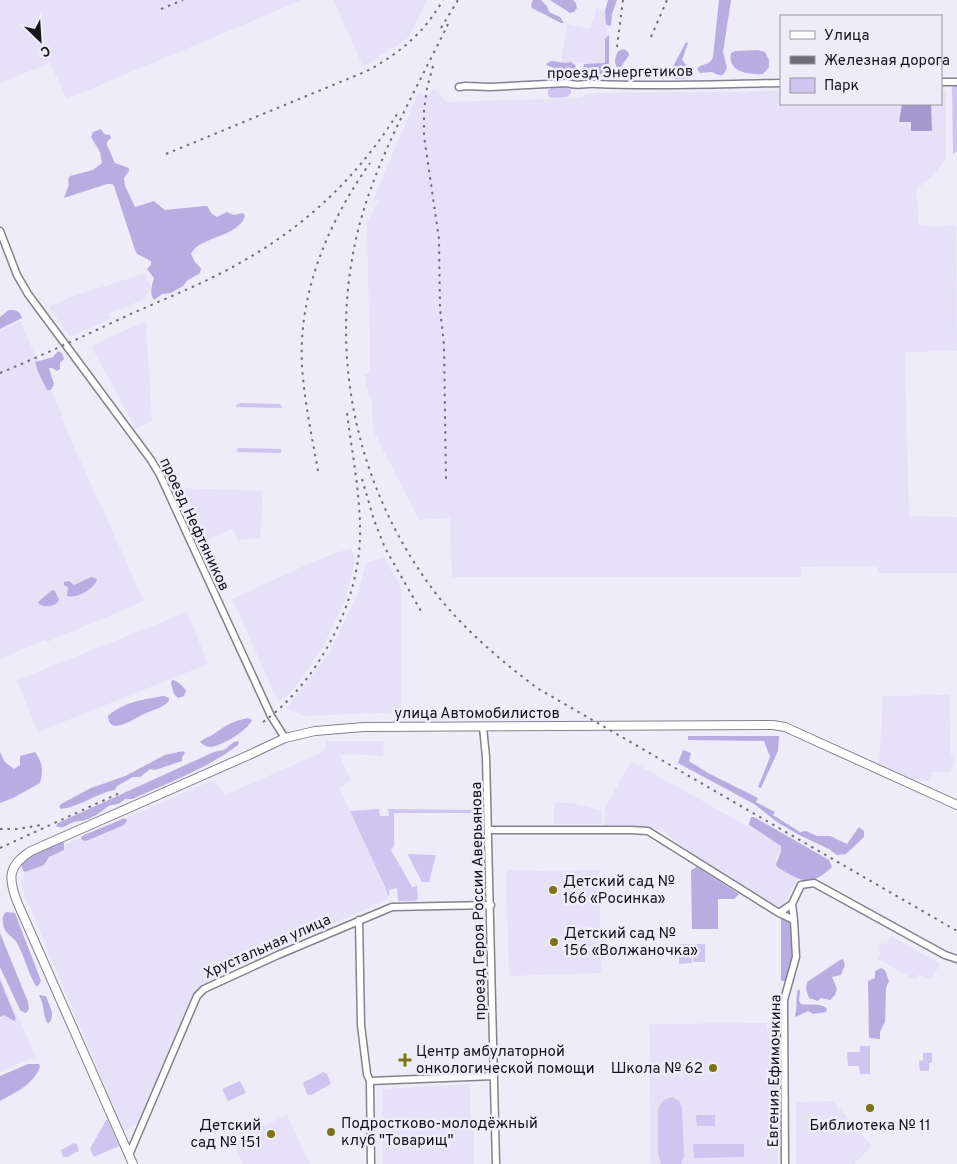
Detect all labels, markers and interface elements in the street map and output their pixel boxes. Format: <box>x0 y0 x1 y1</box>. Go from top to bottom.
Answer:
north arrow <box>15 15 65 65</box>
legend <box>780 15 942 105</box>
text: Улица <box>824 27 869 46</box>
text: С <box>37 41 53 60</box>
text: Железная дорога <box>824 52 950 71</box>
street label: проезд Энергетиков <box>547 63 693 84</box>
text: Парк <box>824 77 859 96</box>
street label: проезд Нефтяников <box>154 455 233 594</box>
street label: улица Автомобилистов <box>394 705 560 724</box>
street label: проезд Героя России Аверьянова <box>468 782 491 1020</box>
place label: Детский сад № 166 «Росинка» <box>563 873 675 909</box>
marker: Детский сад № 166 «Росинка» <box>547 884 559 896</box>
street label: Хрустальная улица <box>201 911 334 984</box>
place label: Детский сад № 156 «Волжаночка» <box>564 925 698 961</box>
marker: Детский сад № 156 «Волжаночка» <box>548 936 560 948</box>
street label: Евгения Ефимочкина <box>765 994 786 1148</box>
place label: Центр амбулаторной онкологической помощи <box>416 1043 594 1079</box>
marker: Центр амбулаторной онкологической помощи <box>398 1053 412 1067</box>
place label: Школа № 62 <box>611 1060 703 1079</box>
marker: Школа № 62 <box>707 1062 719 1074</box>
marker: Библиотека № 11 <box>864 1102 876 1114</box>
place label: Подростково-молодёжный клуб "Товарищ" <box>341 1115 538 1151</box>
place label: Детский сад № 151 <box>190 1117 261 1153</box>
place label: Библиотека № 11 <box>809 1117 931 1136</box>
marker: Подростково-молодёжный клуб "Товарищ" <box>325 1126 337 1138</box>
marker: Детский сад № 151 <box>265 1128 277 1140</box>

